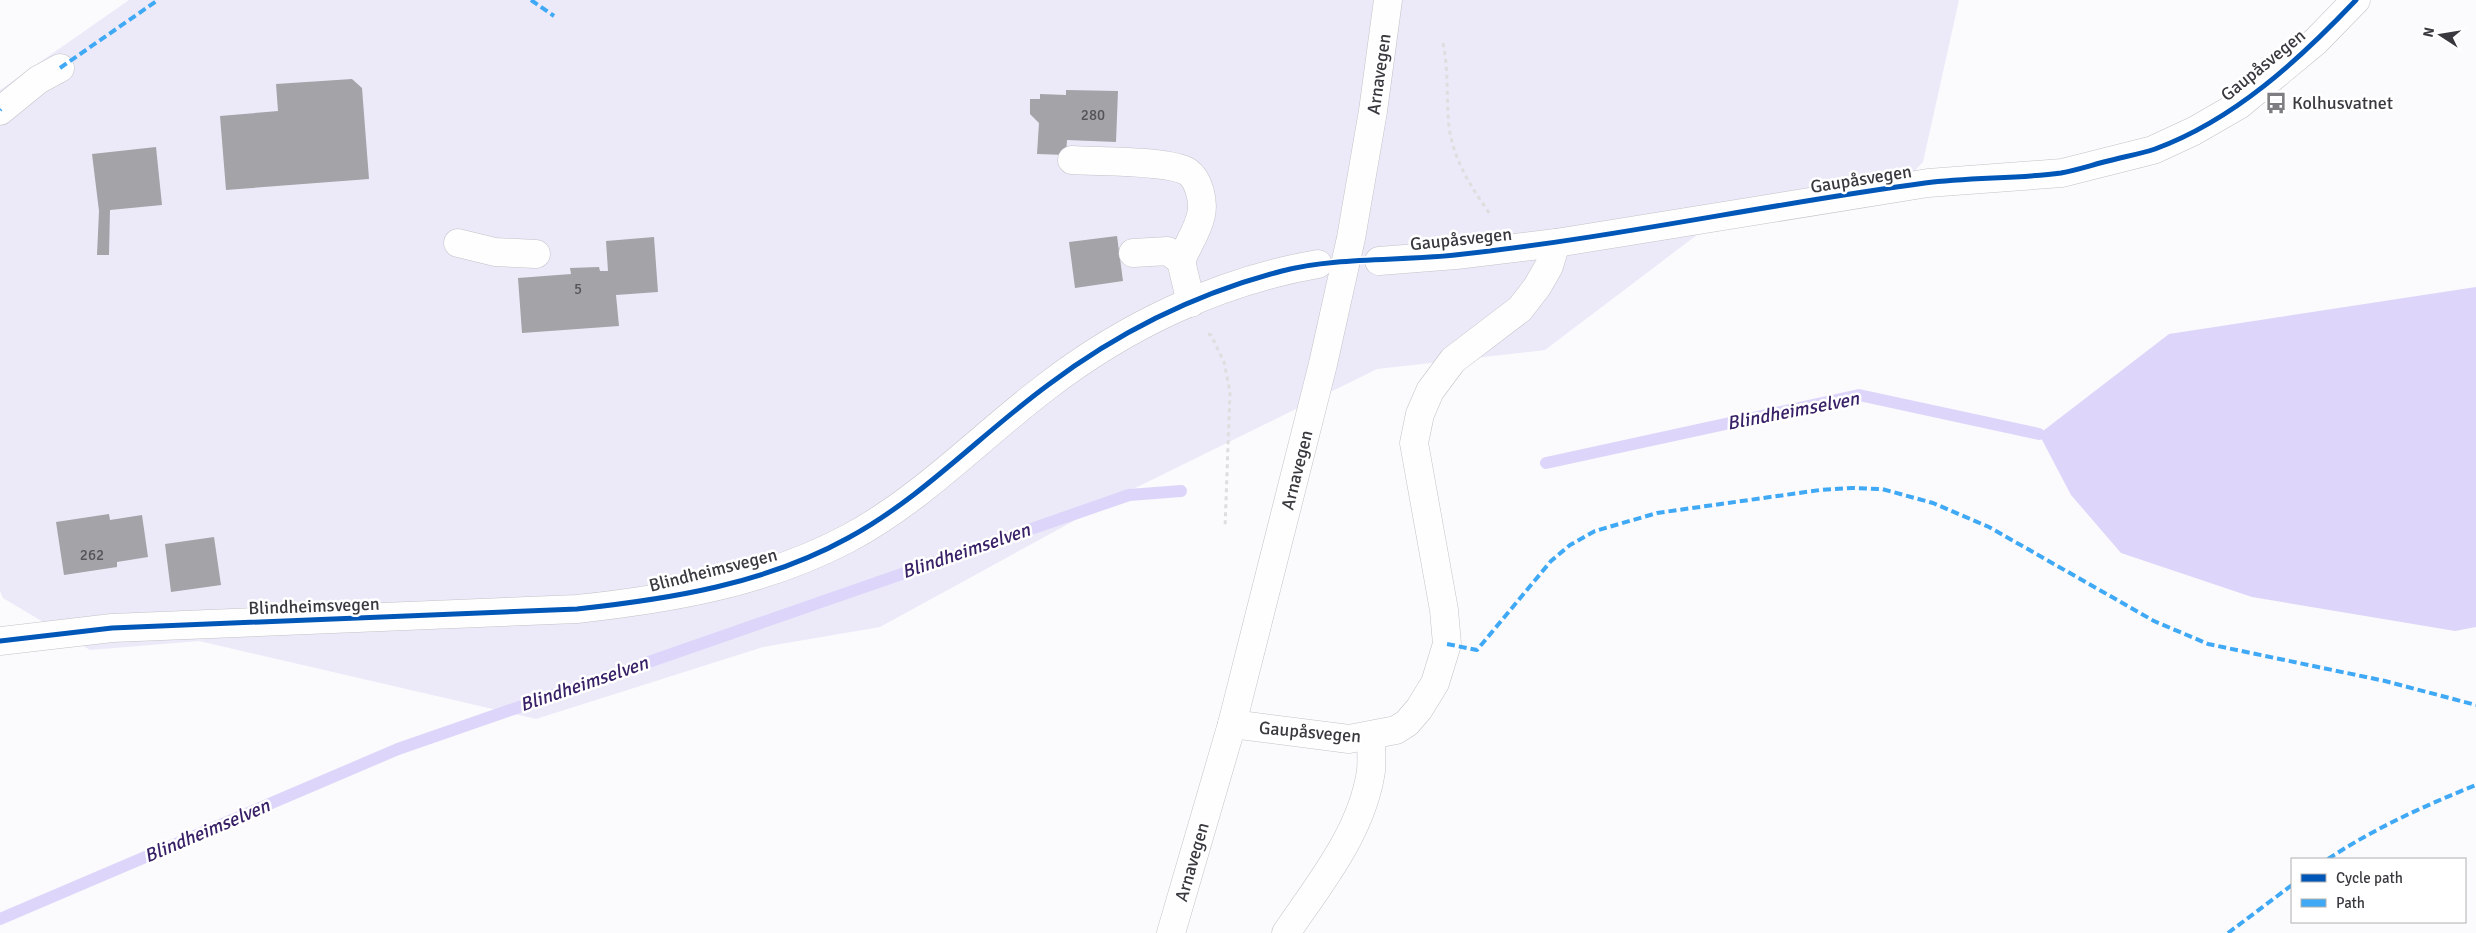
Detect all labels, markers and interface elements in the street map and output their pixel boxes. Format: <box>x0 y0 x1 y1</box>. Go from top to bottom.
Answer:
north arrow <box>2416 10 2466 60</box>
street label: Gaupåsvegen <box>2216 24 2310 106</box>
text: N <box>2419 26 2438 39</box>
street label: Arnavegen <box>1362 32 1396 116</box>
bus stop icon: Kolhusvatnet <box>2263 90 2289 116</box>
place label: Kolhusvatnet <box>2292 92 2393 114</box>
house number: 280 <box>1081 106 1105 124</box>
street label: Gaupåsvegen <box>1809 160 1913 198</box>
street label: Gaupåsvegen <box>1409 223 1513 255</box>
house number: 5 <box>574 280 582 298</box>
water label: Blindheimselven <box>1725 386 1862 436</box>
street label: Arnavegen <box>1276 428 1318 512</box>
water label: Blindheimselven <box>899 518 1034 584</box>
street label: Blindheimsvegen <box>647 543 779 597</box>
house number: 262 <box>80 546 104 564</box>
street label: Blindheimsvegen <box>248 593 380 619</box>
water label: Blindheimselven <box>517 651 652 717</box>
street label: Gaupåsvegen <box>1258 717 1362 747</box>
water label: Blindheimselven <box>141 793 274 868</box>
street label: Arnavegen <box>1170 820 1214 904</box>
legend <box>2291 858 2466 923</box>
text: Cycle path <box>2336 869 2403 887</box>
text: Path <box>2336 894 2365 912</box>

